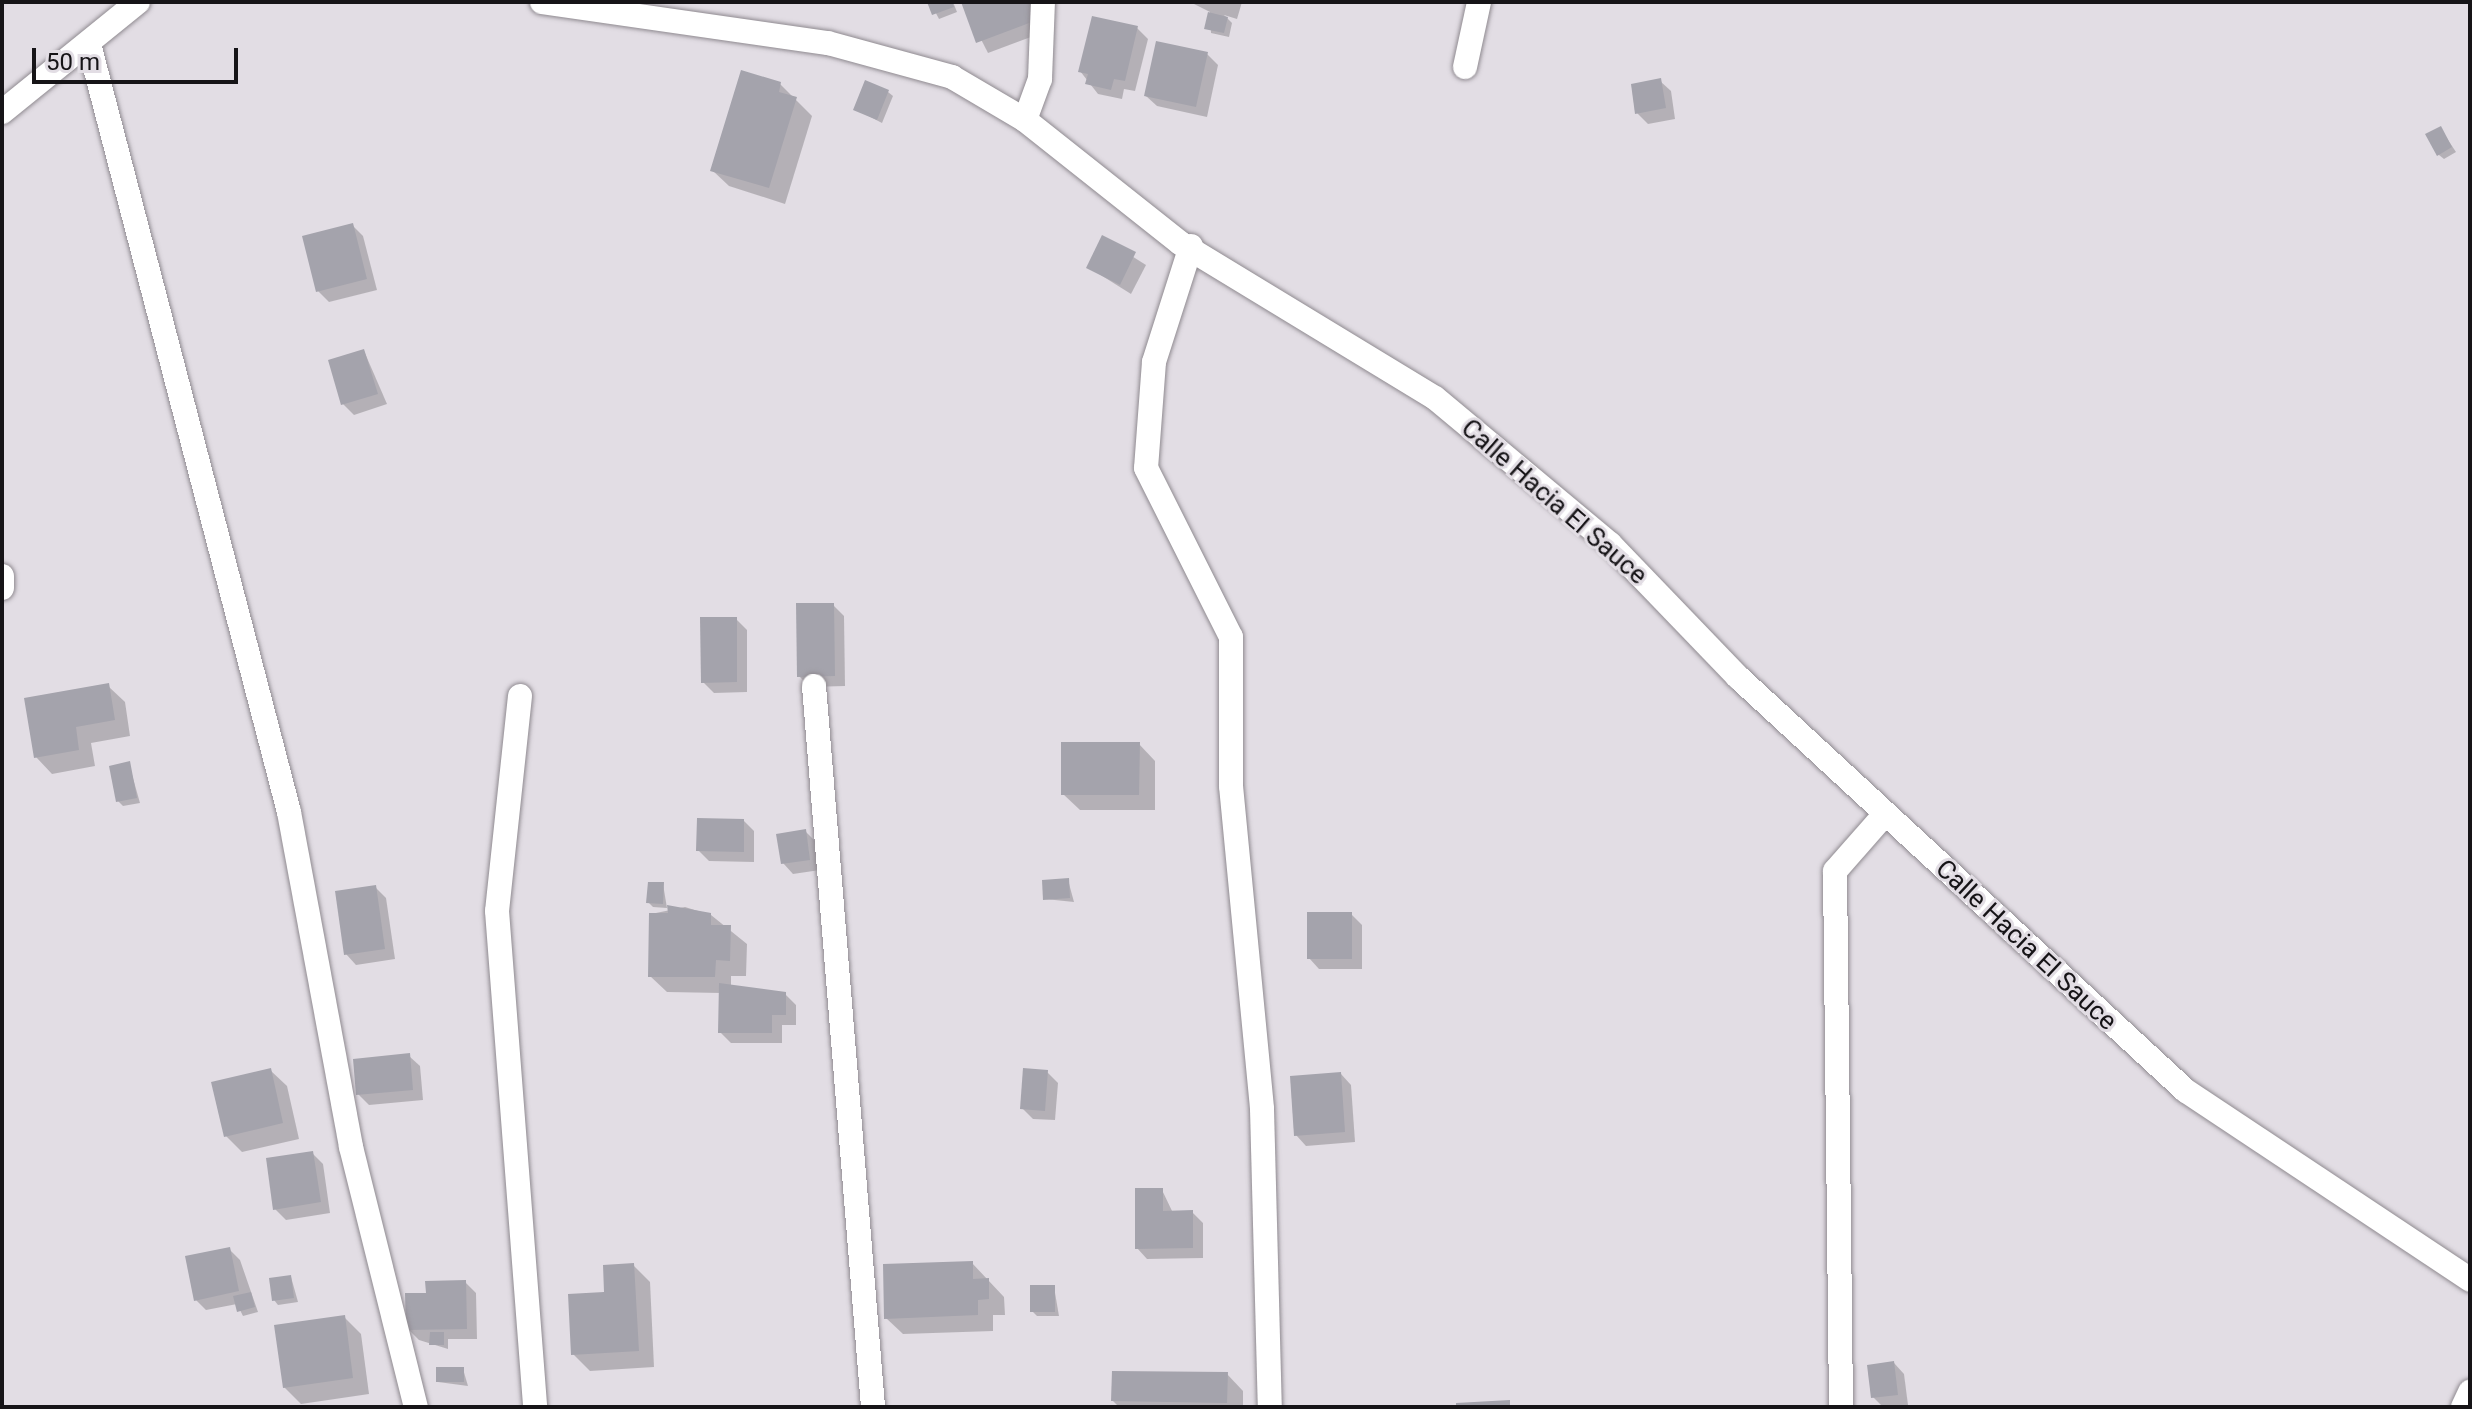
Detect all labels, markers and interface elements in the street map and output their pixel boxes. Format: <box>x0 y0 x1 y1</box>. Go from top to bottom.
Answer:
scale bar <box>36 32 242 82</box>
text: 50 m <box>46 48 100 76</box>
street label: Calle Hacia El Sauce <box>1455 413 1653 591</box>
street label: Calle Hacia El Sauce <box>1929 853 2123 1037</box>

